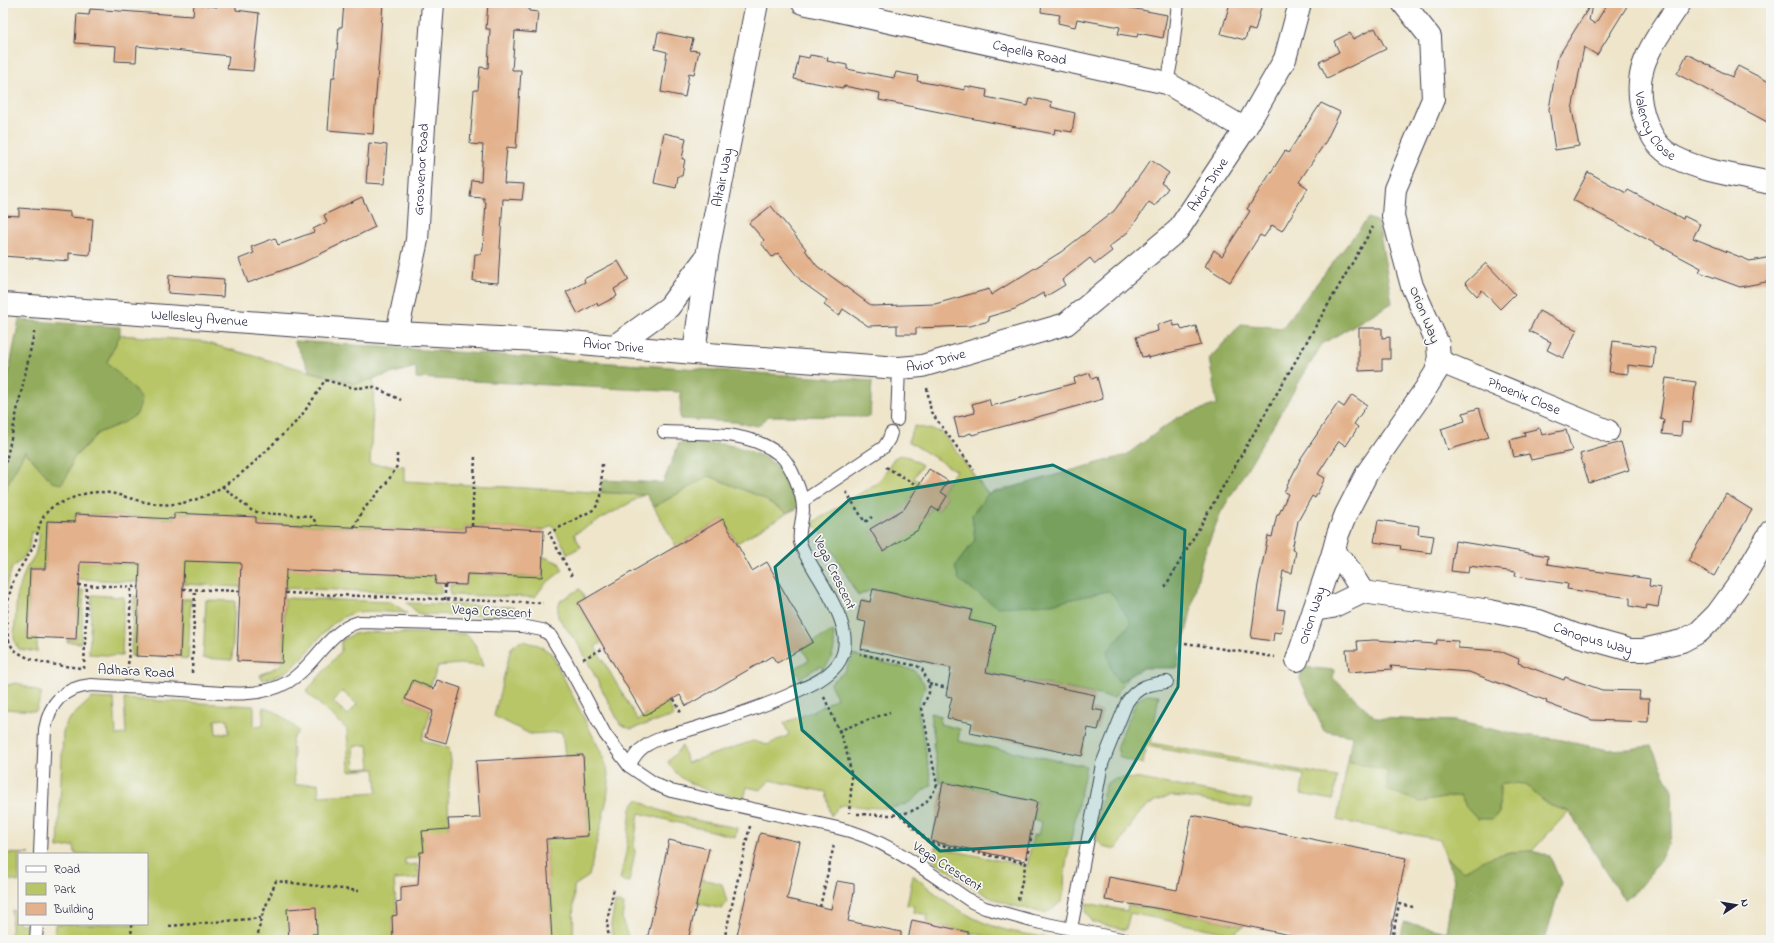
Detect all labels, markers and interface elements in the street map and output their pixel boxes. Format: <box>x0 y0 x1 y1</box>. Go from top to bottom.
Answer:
street label: Capella Road <box>991 34 1069 71</box>
street label: Valency Close <box>1629 90 1680 167</box>
street label: Grosvenor Road <box>408 122 435 216</box>
street label: Altair Way <box>706 146 740 209</box>
street label: Avior Drive <box>1182 153 1234 216</box>
street label: Orion Way <box>1402 283 1445 347</box>
street label: Wellesley Avenue <box>150 304 249 333</box>
street label: Avior Drive <box>582 333 646 359</box>
street label: Avior Drive <box>905 343 969 378</box>
street label: Phoenix Close <box>1484 372 1564 421</box>
street label: Vega Crescent <box>806 532 861 614</box>
street label: Orion Way <box>1292 583 1333 647</box>
street label: Vega Crescent <box>451 599 533 626</box>
street label: Canopus Way <box>1550 617 1635 662</box>
street label: Adhara Road <box>97 660 175 684</box>
street label: Vega Crescent <box>906 836 986 899</box>
legend <box>18 853 148 925</box>
text: Road <box>54 861 80 879</box>
text: Park <box>54 881 76 899</box>
north arrow <box>1716 885 1756 925</box>
text: N <box>1736 898 1753 908</box>
text: Building <box>53 901 93 920</box>

